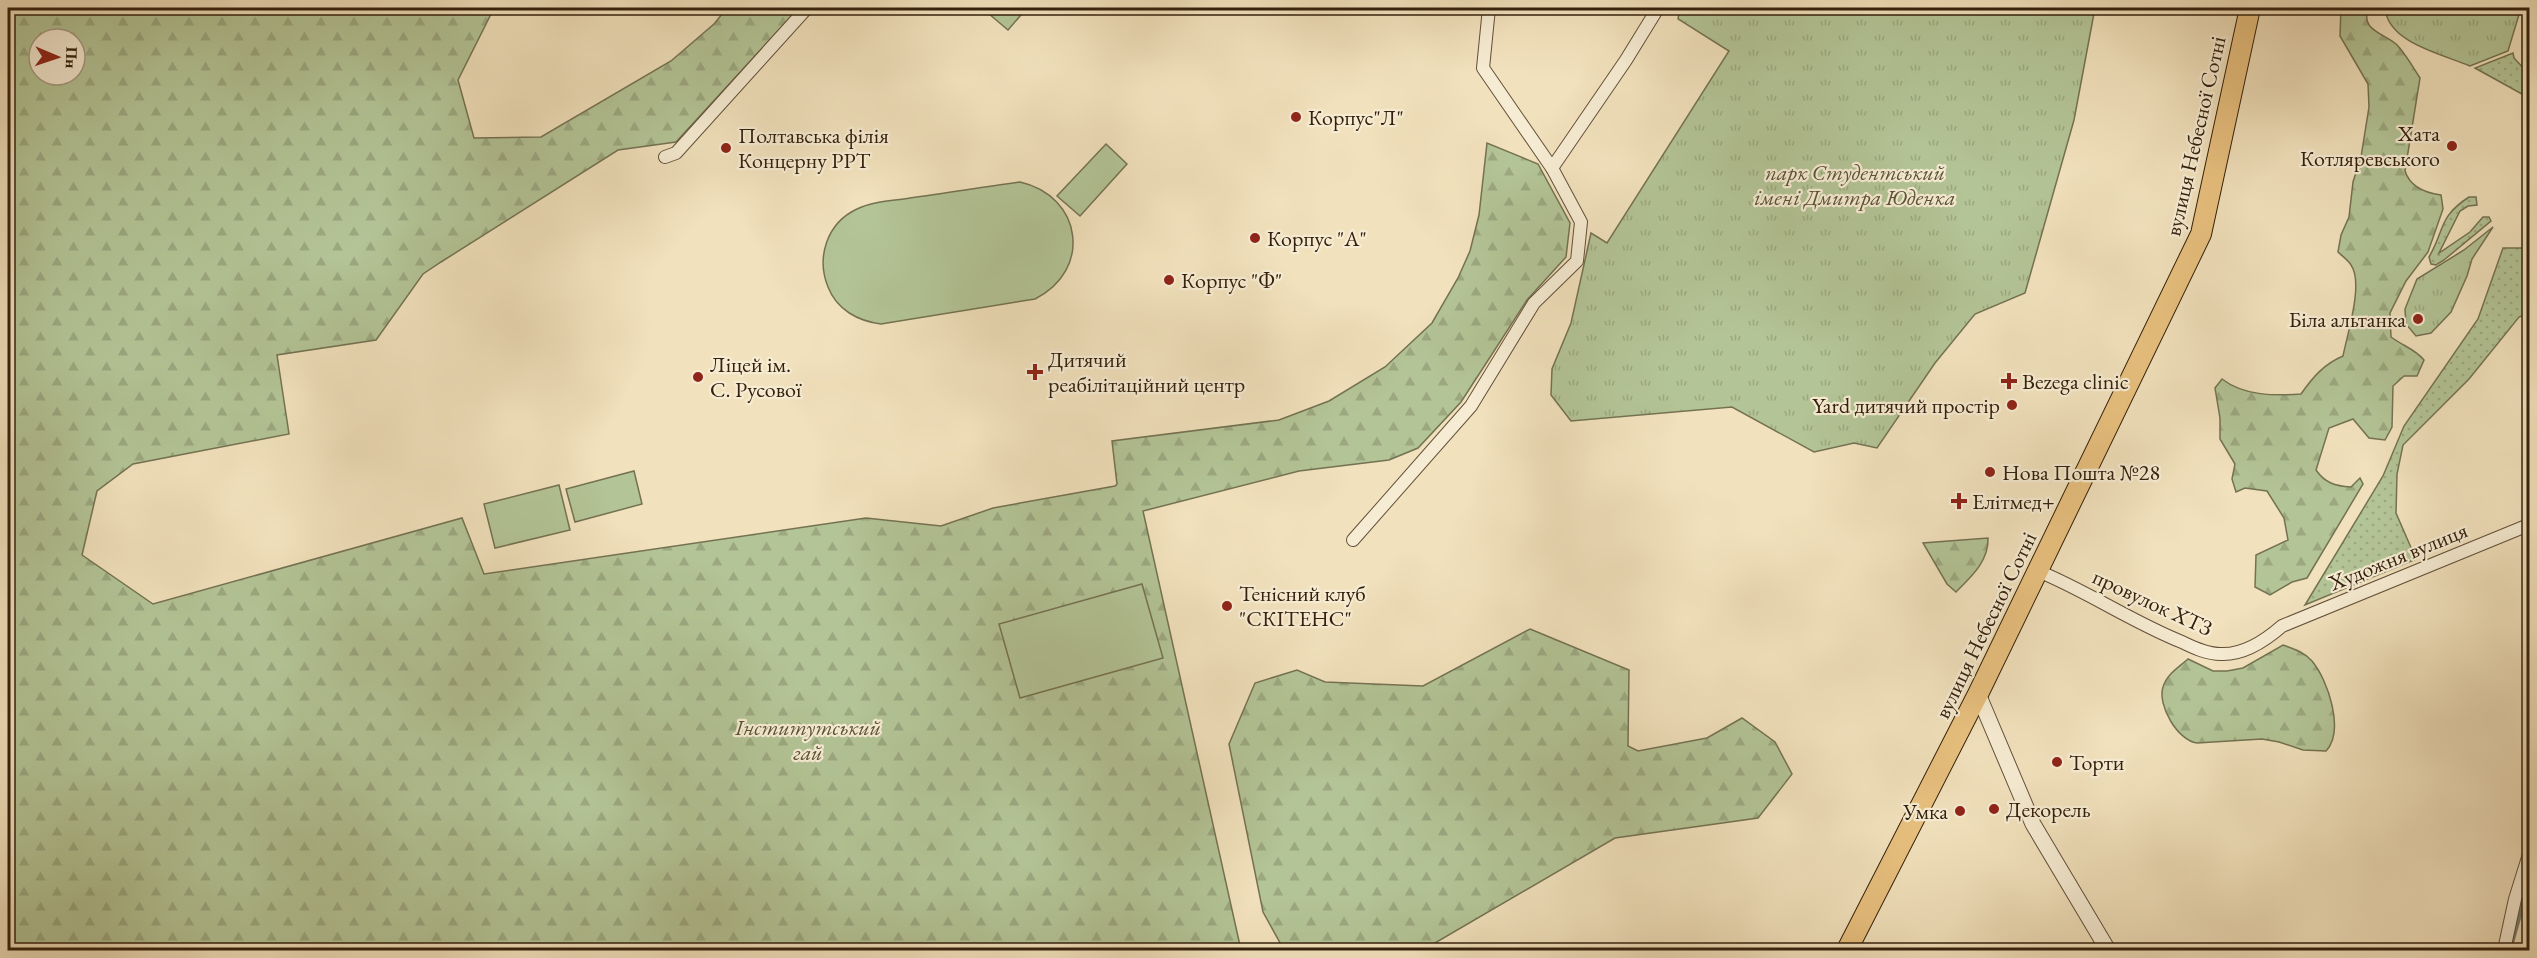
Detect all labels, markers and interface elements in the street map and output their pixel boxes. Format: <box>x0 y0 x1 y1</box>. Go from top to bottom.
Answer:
north arrow <box>27 27 87 87</box>
street label: вулиця Небесної Сотні <box>2158 33 2233 239</box>
text: Пн <box>61 46 82 69</box>
place label: Корпус"Л" <box>1308 103 1404 132</box>
marker: Корпус"Л" <box>1289 110 1303 124</box>
place label: Хата Котляревського <box>2300 119 2440 173</box>
place label: Полтавська філія Концерну РРТ <box>738 121 889 175</box>
marker: Хата Котляревського <box>2445 139 2459 153</box>
marker: Полтавська філія Концерну РРТ <box>719 141 733 155</box>
park label: парк Студентський імені Дмитра Юденка <box>1754 158 1956 212</box>
place label: Корпус "А" <box>1267 224 1367 253</box>
marker: Корпус "А" <box>1248 231 1262 245</box>
place label: Корпус "Ф" <box>1181 266 1282 295</box>
marker: Корпус "Ф" <box>1162 273 1176 287</box>
place label: Біла альтанка <box>2288 305 2406 334</box>
marker: Біла альтанка <box>2411 312 2425 326</box>
place label: Дитячий реабілітаційний центр <box>1048 345 1245 399</box>
place label: Ліцей ім. С. Русової <box>710 350 802 404</box>
marker: Дитячий реабілітаційний центр <box>1026 363 1044 381</box>
place label: Bezega clinic <box>2022 367 2129 396</box>
marker: Ліцей ім. С. Русової <box>691 370 705 384</box>
marker: Bezega clinic <box>2000 372 2018 390</box>
place label: Yard дитячий простір <box>1812 391 2000 420</box>
marker: Yard дитячий простір <box>2005 398 2019 412</box>
place label: Нова Пошта №28 <box>2002 458 2160 487</box>
marker: Нова Пошта №28 <box>1983 465 1997 479</box>
place label: Елітмед+ <box>1972 487 2055 516</box>
marker: Елітмед+ <box>1950 492 1968 510</box>
street label: Художня вулиця <box>2324 515 2472 598</box>
street label: вулиця Небесної Сотні <box>1928 527 2043 723</box>
street label: провулок ХТЗ <box>2088 562 2218 643</box>
place label: Тенісний клуб "СКІТЕНС" <box>1239 579 1366 633</box>
marker: Тенісний клуб "СКІТЕНС" <box>1220 599 1234 613</box>
park label: Інститутський гай <box>734 713 881 767</box>
place label: Торти <box>2069 748 2125 777</box>
marker: Торти <box>2050 755 2064 769</box>
place label: Декорель <box>2006 795 2091 824</box>
place label: Умка <box>1902 797 1948 826</box>
marker: Декорель <box>1987 802 2001 816</box>
marker: Умка <box>1953 804 1967 818</box>

